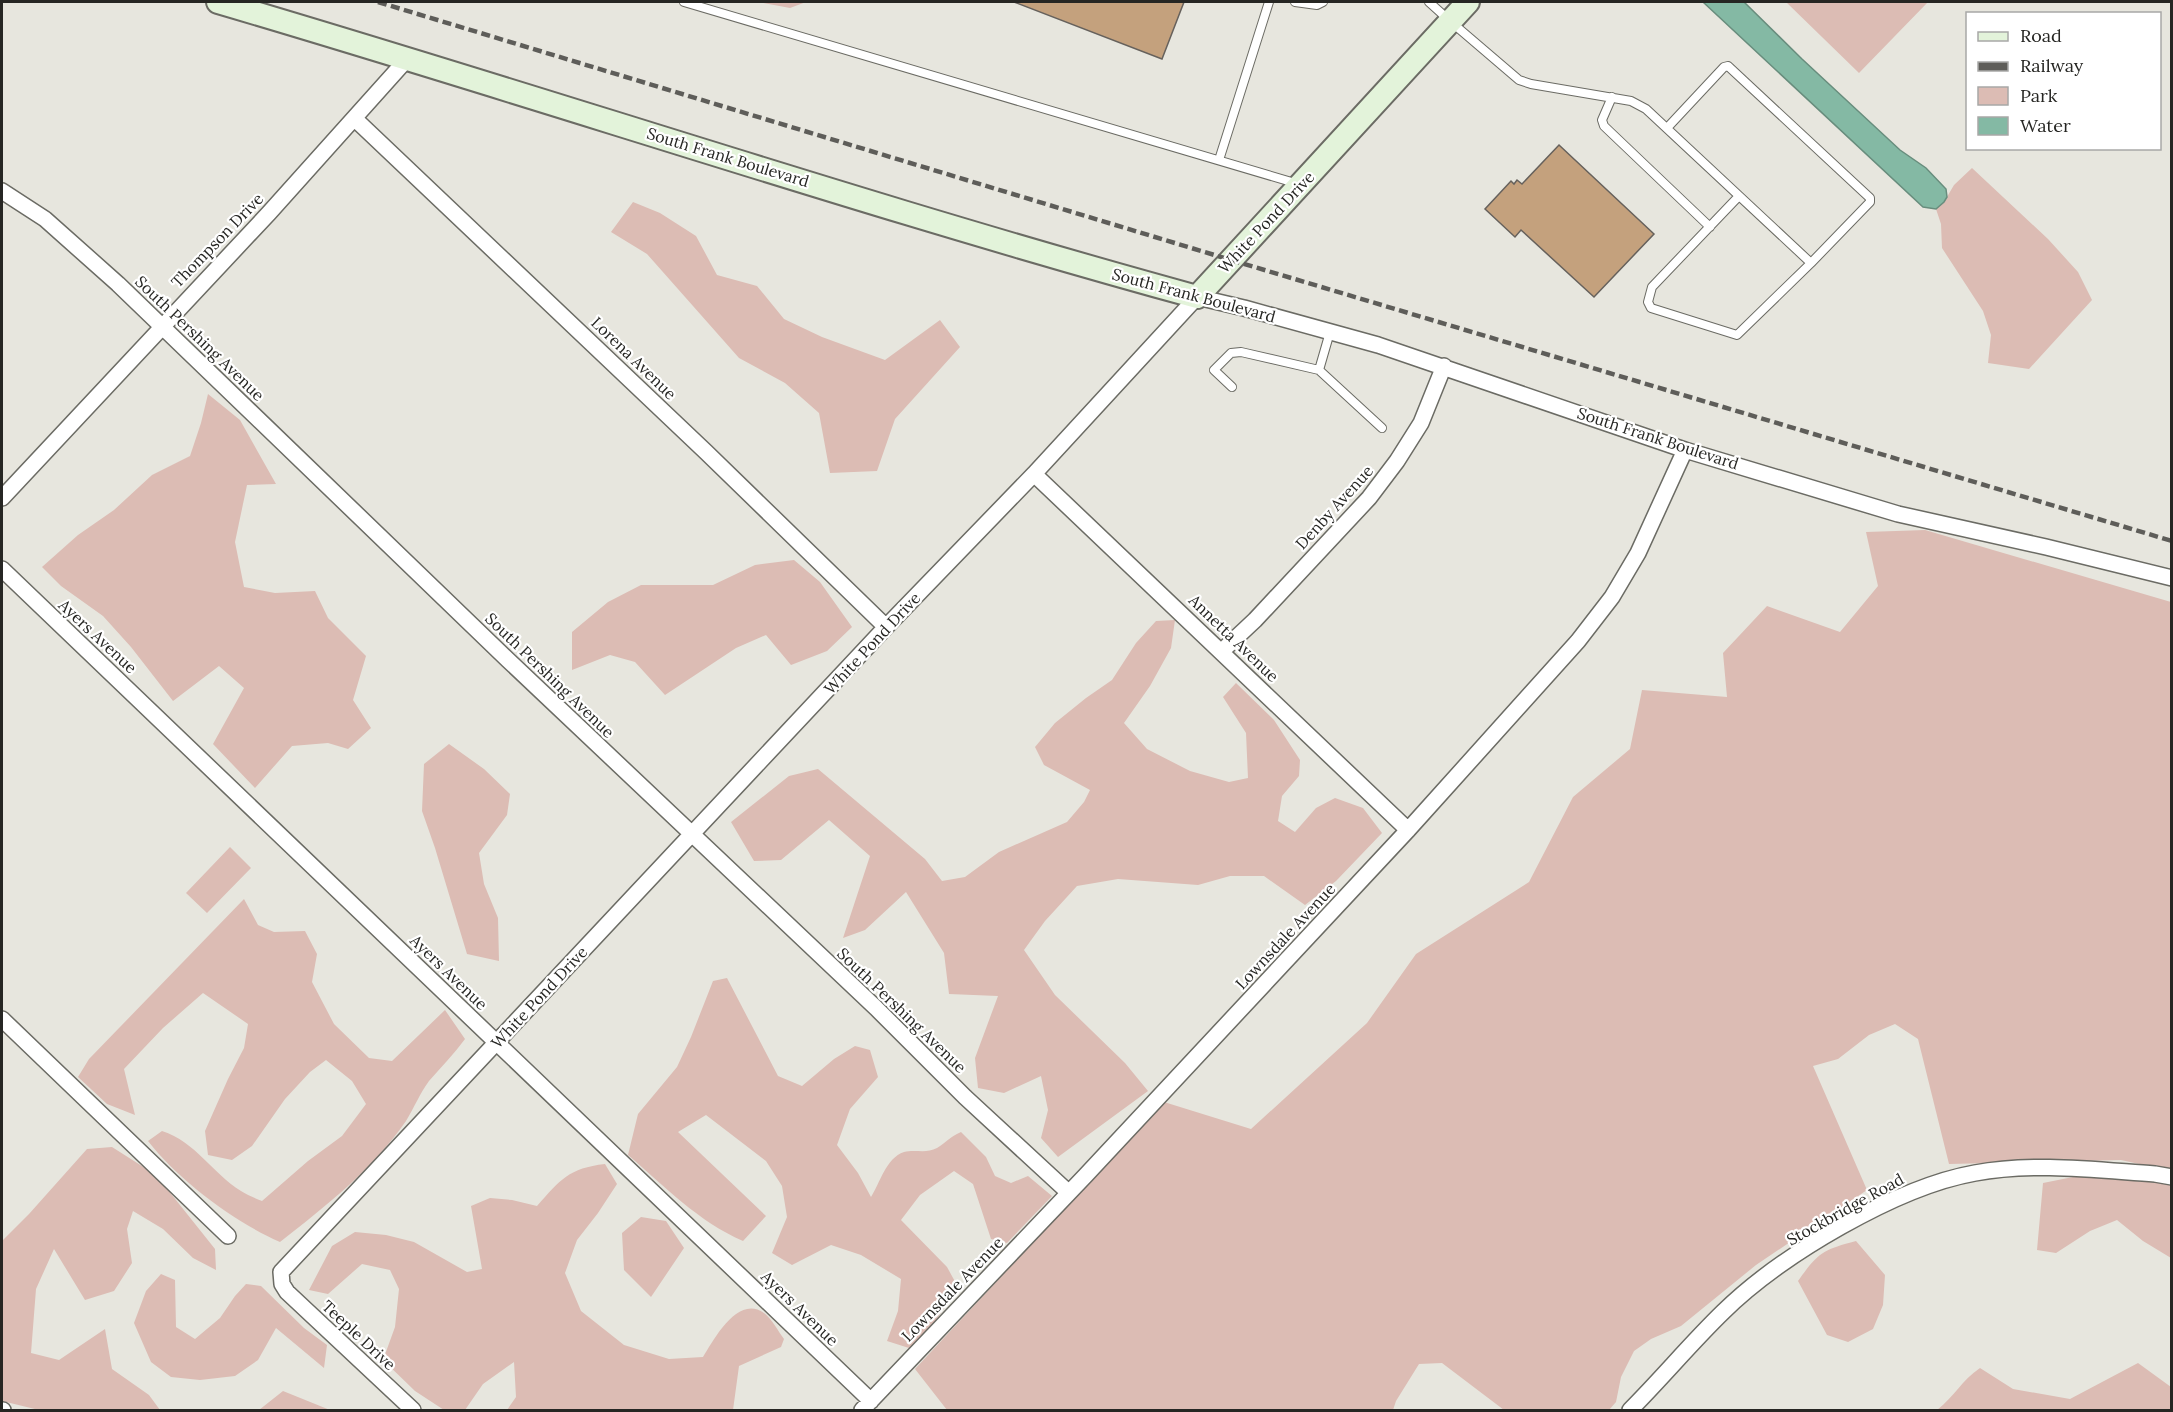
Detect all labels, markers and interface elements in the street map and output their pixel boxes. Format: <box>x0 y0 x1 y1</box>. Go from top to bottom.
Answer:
legend <box>1966 12 2161 150</box>
text: Road <box>2020 24 2062 47</box>
text: Railway <box>2020 54 2084 77</box>
text: Park <box>2020 84 2058 107</box>
text: Water <box>2020 114 2071 137</box>
street label: South Frank Boulevard <box>644 123 812 191</box>
street label: White Pond Drive <box>1214 167 1319 277</box>
street label: Thompson Drive <box>167 188 267 291</box>
street label: South Frank Boulevard <box>1110 264 1278 327</box>
street label: South Pershing Avenue <box>131 271 269 405</box>
street label: Lorena Avenue <box>587 312 681 404</box>
street label: South Frank Boulevard <box>1575 402 1742 474</box>
street label: Denby Avenue <box>1291 461 1377 553</box>
street label: White Pond Drive <box>820 588 925 698</box>
street label: Annetta Avenue <box>1184 589 1283 686</box>
street label: Ayers Avenue <box>54 594 141 677</box>
street label: South Pershing Avenue <box>481 608 619 742</box>
street label: Lownsdale Avenue <box>1231 879 1340 993</box>
street label: Ayers Avenue <box>406 930 492 1014</box>
street label: White Pond Drive <box>487 942 592 1052</box>
street label: South Pershing Avenue <box>833 943 971 1077</box>
street label: Stockbridge Road <box>1783 1168 1907 1249</box>
street label: Lownsdale Avenue <box>897 1232 1007 1345</box>
street label: Ayers Avenue <box>757 1266 843 1350</box>
street label: Teeple Drive <box>318 1296 400 1374</box>

